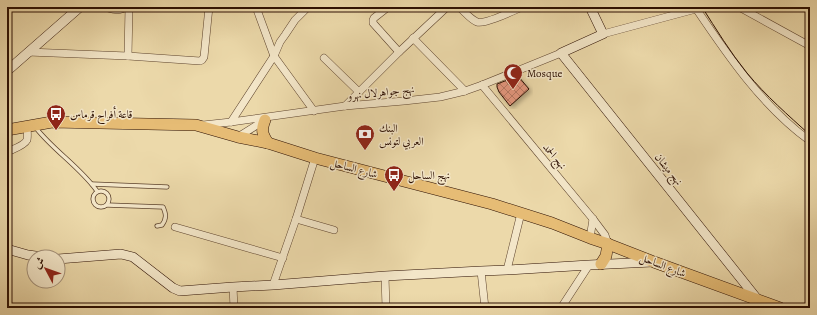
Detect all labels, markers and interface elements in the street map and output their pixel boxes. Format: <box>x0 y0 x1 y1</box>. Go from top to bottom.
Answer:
mosque icon: Mosque <box>502 62 524 90</box>
place label: Mosque <box>527 66 563 81</box>
street label: نهج جواهرلال نهرو <box>346 82 416 107</box>
bus stop icon: قاعة أفراح قرماس <box>45 103 67 131</box>
place label: قاعة أفراح قرماس <box>70 106 133 125</box>
place label: البنك العربي لتونس <box>379 121 424 150</box>
bank icon: البنك العربي لتونس <box>354 123 376 151</box>
street label: نهج الحمد <box>537 140 570 174</box>
street label: نهج ميشان <box>649 150 686 190</box>
street label: شارع الساحل <box>328 155 379 184</box>
bus stop icon: نهج الساحل <box>383 164 405 192</box>
place label: نهج الساحل <box>408 168 450 186</box>
north arrow <box>26 249 66 289</box>
street label: شارع الساحل <box>637 250 688 283</box>
text: ش <box>30 254 48 272</box>

